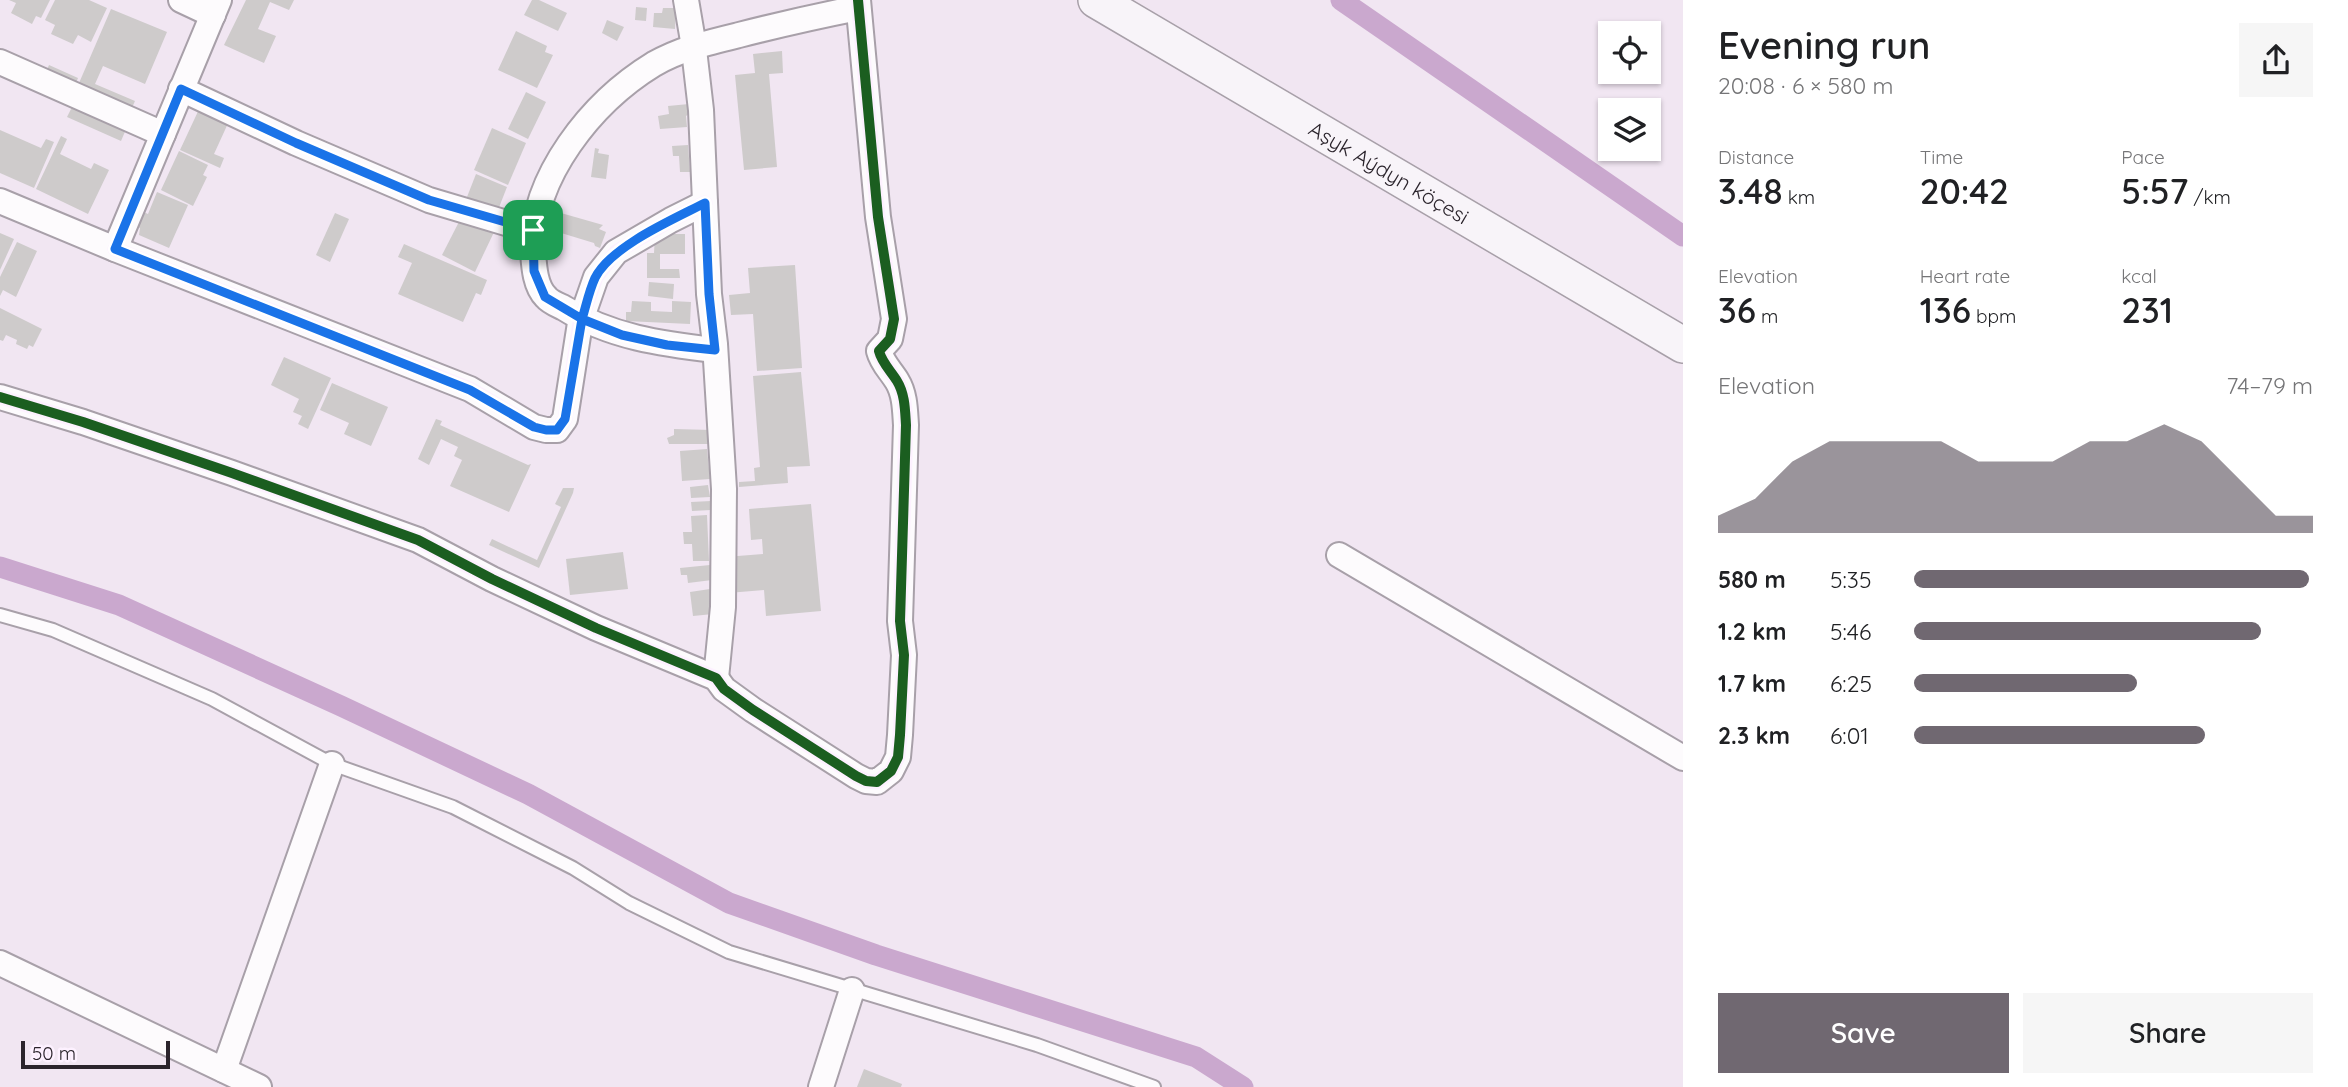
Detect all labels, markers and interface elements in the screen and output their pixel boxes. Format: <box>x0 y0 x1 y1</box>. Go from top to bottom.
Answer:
map controls <box>1598 21 1661 161</box>
button: locate <box>1598 21 1661 84</box>
text: Evening run <box>1718 21 1931 69</box>
button: share <box>2239 23 2313 97</box>
text: 20:08 · 6 × 580 m <box>1718 71 1893 100</box>
button: layers <box>1598 98 1661 161</box>
street label: Aşyk Aýdyn köçesi <box>1305 115 1474 229</box>
text: Distance <box>1718 145 1794 169</box>
text: Time <box>1920 145 1963 169</box>
text: Pace <box>2121 145 2165 169</box>
text: 3.48 <box>1718 169 1782 213</box>
text: 20:42 <box>1920 169 2009 213</box>
text: 5:57 <box>2121 169 2188 213</box>
text: km <box>1782 185 1815 209</box>
text: /km <box>2188 185 2231 209</box>
pin <box>503 200 563 260</box>
icon: arrive <box>514 211 552 249</box>
text: Elevation <box>1718 264 1798 288</box>
text: Heart rate <box>1920 264 2010 288</box>
text: kcal <box>2121 264 2157 288</box>
text: 36 <box>1718 288 1756 332</box>
text: 136 <box>1920 288 1971 332</box>
text: 231 <box>2121 288 2173 332</box>
text: m <box>1756 304 1778 328</box>
text: bpm <box>1971 304 2016 328</box>
text: Elevation <box>1718 371 1815 400</box>
text: 74–79 m <box>2226 371 2313 400</box>
text: 580 m <box>1718 565 1786 594</box>
text: 5:35 <box>1830 565 1871 594</box>
text: 1.2 km <box>1718 617 1787 646</box>
text: 5:46 <box>1830 617 1871 646</box>
text: 1.7 km <box>1718 669 1786 698</box>
text: 6:25 <box>1830 669 1872 698</box>
text: 2.3 km <box>1718 721 1790 750</box>
text: 6:01 <box>1830 721 1869 750</box>
button: Save <box>1718 993 2009 1073</box>
button: Share <box>2023 993 2313 1073</box>
scale bar <box>21 1038 170 1070</box>
text: 50 m <box>32 1041 76 1065</box>

